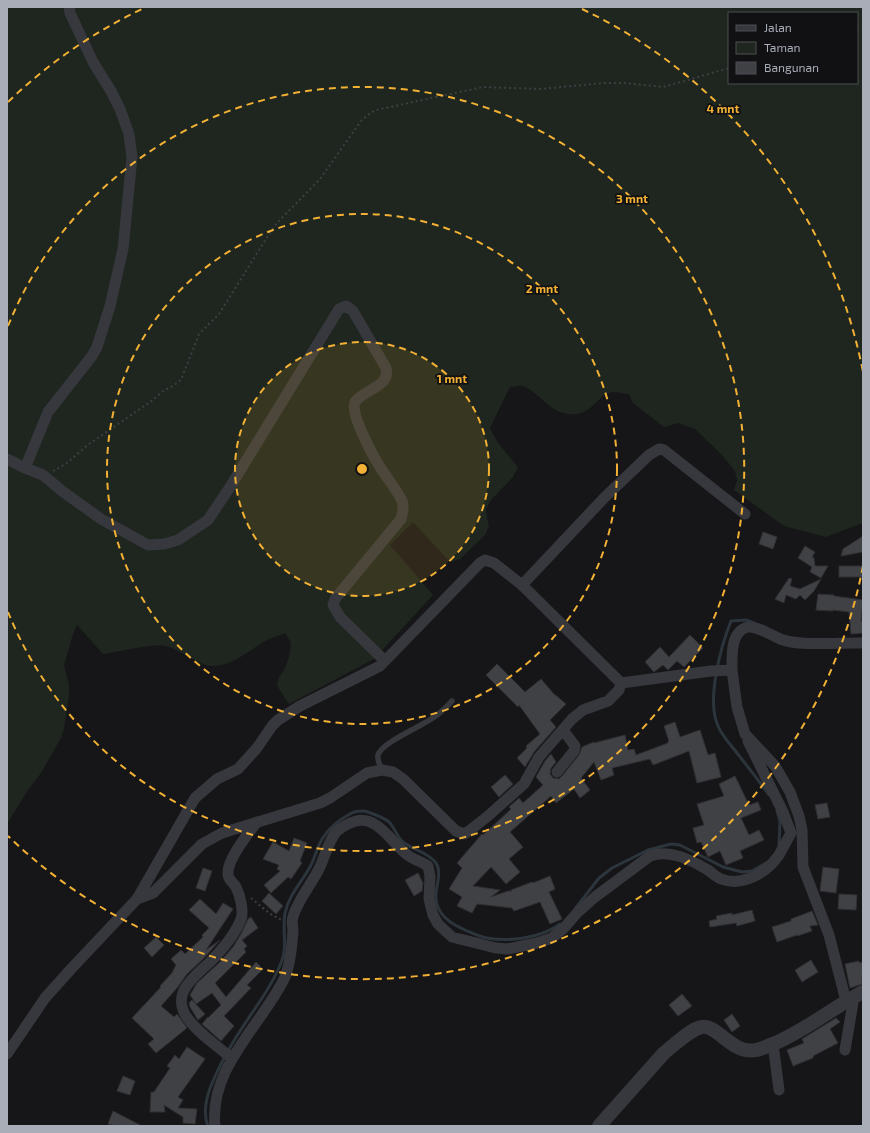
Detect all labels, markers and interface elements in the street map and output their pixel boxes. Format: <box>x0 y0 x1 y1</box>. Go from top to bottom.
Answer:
legend <box>728 12 858 84</box>
text: Jalan <box>764 20 792 34</box>
text: Taman <box>764 40 801 54</box>
text: Bangunan <box>764 60 819 74</box>
text: 4 mnt <box>707 101 740 115</box>
text: 3 mnt <box>616 191 648 205</box>
text: 2 mnt <box>526 281 558 295</box>
text: 1 mnt <box>437 371 467 385</box>
centre of rings <box>355 462 369 476</box>

